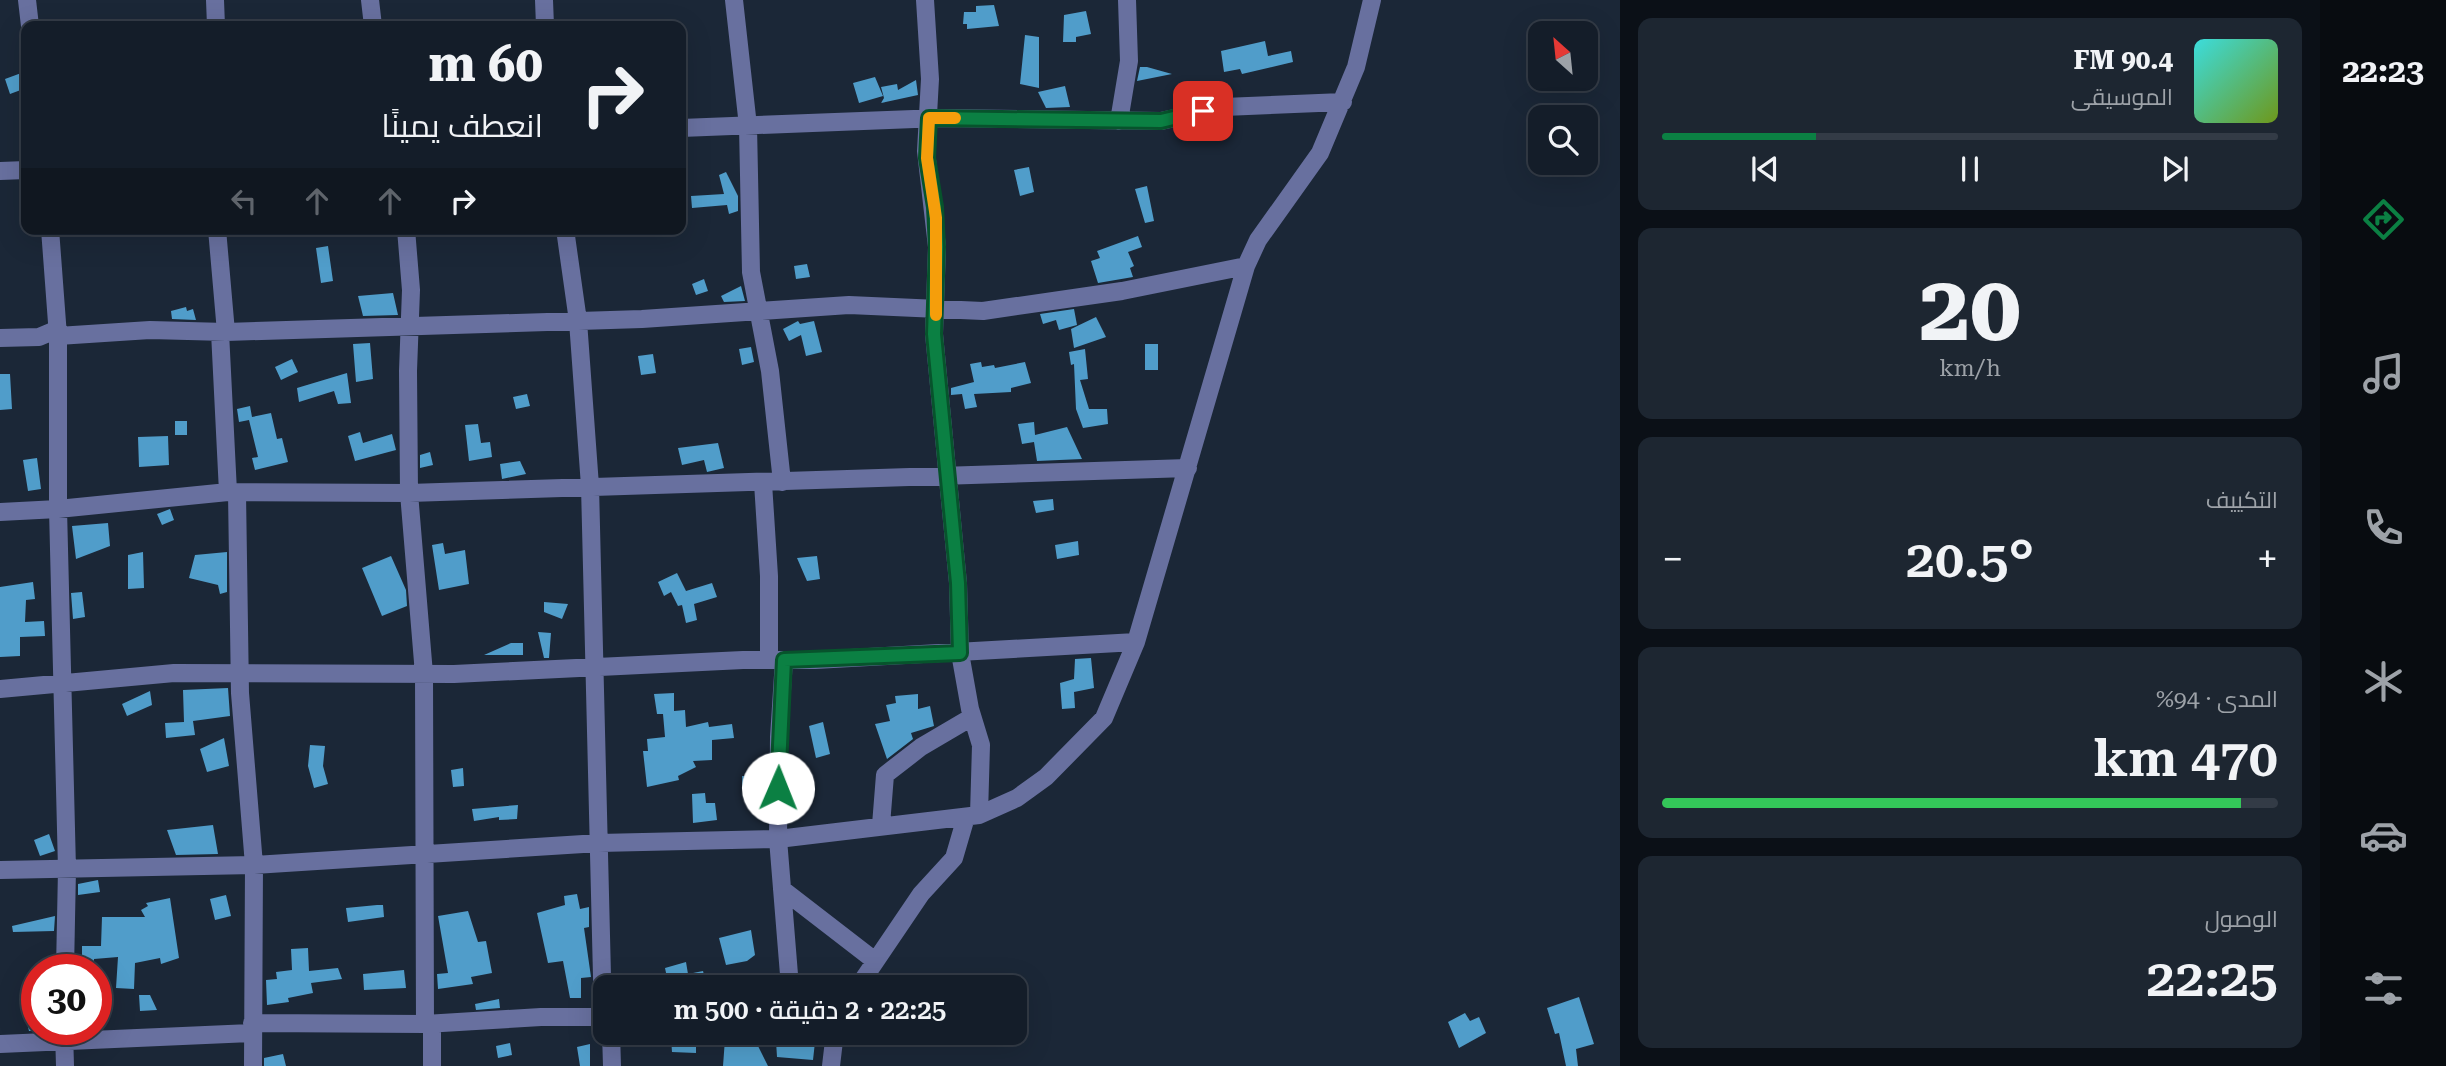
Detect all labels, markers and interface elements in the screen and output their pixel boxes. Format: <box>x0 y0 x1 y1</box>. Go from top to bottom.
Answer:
north arrow <box>1528 21 1598 91</box>
map controls <box>1528 21 1598 175</box>
text: 60 m <box>428 36 543 93</box>
text: 90.4 FM <box>2073 45 2173 75</box>
icon: right <box>567 49 658 140</box>
text: 22:23 <box>2342 52 2424 90</box>
pin <box>1173 81 1233 141</box>
text: الموسيقى <box>2071 84 2173 111</box>
icon: arrive <box>1184 92 1222 130</box>
button: search <box>1528 105 1598 175</box>
text: انعطف يمينًا <box>381 107 543 145</box>
icon: previous <box>1746 150 1784 188</box>
icon: pause <box>1951 150 1989 188</box>
icon: next <box>2156 150 2194 188</box>
icon: left <box>225 182 263 220</box>
icon: ahead <box>298 182 336 220</box>
icon: ahead <box>371 182 409 220</box>
icon: right <box>444 182 482 220</box>
icon: directions <box>2359 195 2408 244</box>
text: 20 <box>1919 256 2021 362</box>
icon: music <box>2359 349 2408 398</box>
text: km/h <box>1939 355 2001 382</box>
text: التكييف <box>2206 487 2278 514</box>
icon: phone <box>2359 503 2408 552</box>
text: 20.5° <box>1906 529 2034 590</box>
text: − <box>1662 537 1683 581</box>
text: + <box>2257 537 2278 581</box>
icon: climate <box>2359 657 2408 706</box>
text: المدى · 94% <box>2156 686 2278 713</box>
text: 470 km <box>2093 728 2278 789</box>
position arrow <box>741 751 815 825</box>
icon: car <box>2359 811 2408 860</box>
text: الوصول <box>2205 906 2278 933</box>
text: 22:25 <box>2146 948 2278 1009</box>
speed limit sign: 30 <box>21 954 112 1045</box>
icon: filters <box>2359 964 2408 1013</box>
text: 22:25 · 2 دقيقة · 500 m <box>674 995 946 1025</box>

